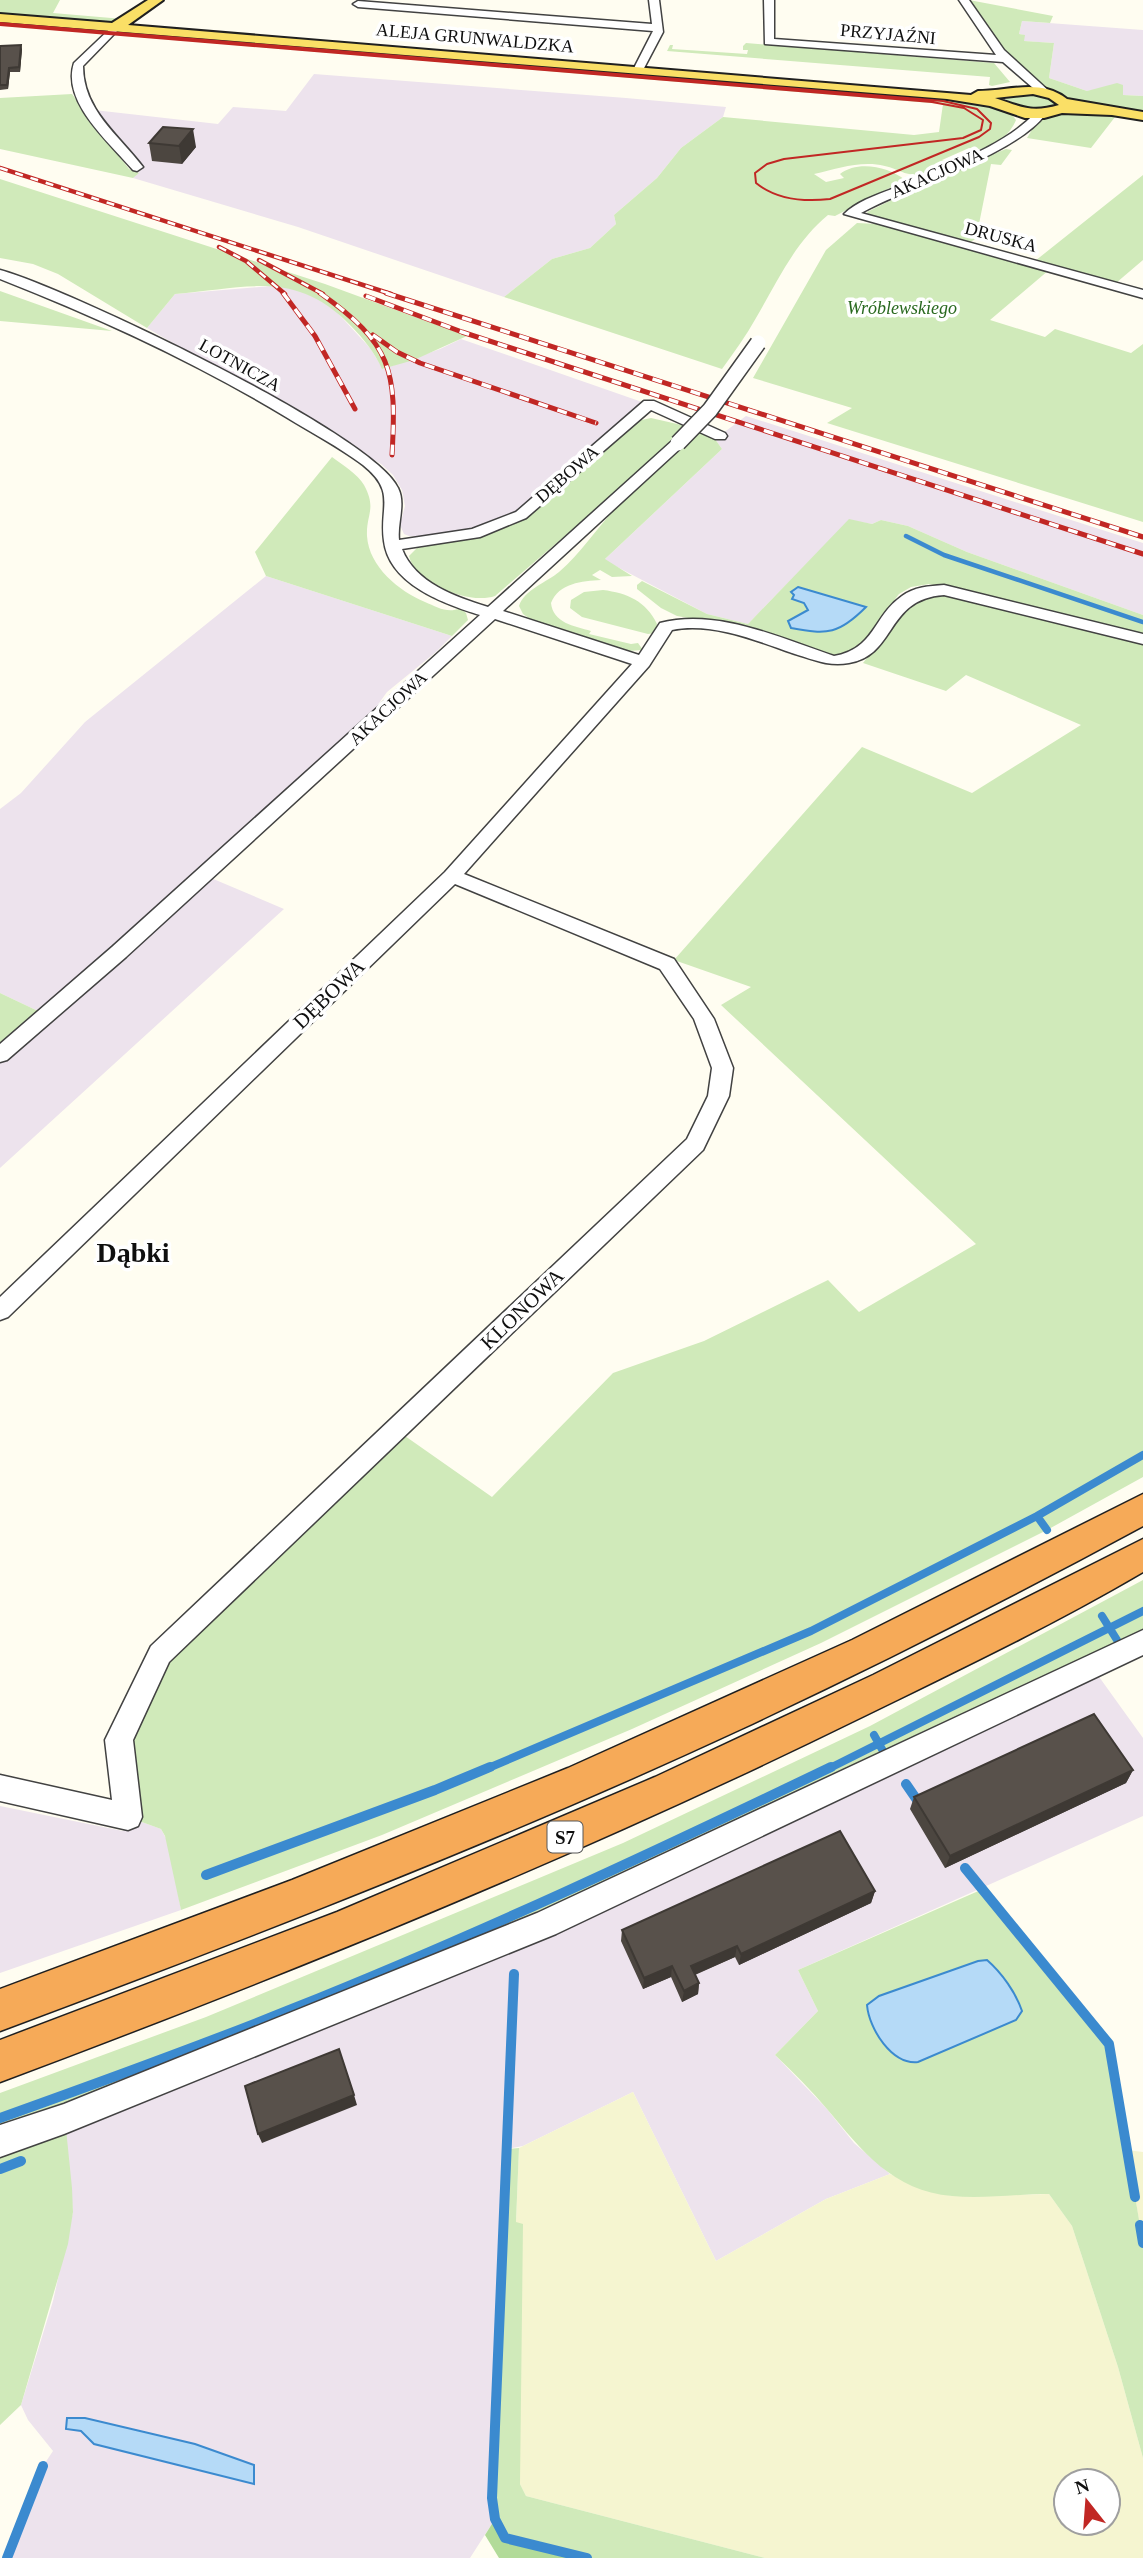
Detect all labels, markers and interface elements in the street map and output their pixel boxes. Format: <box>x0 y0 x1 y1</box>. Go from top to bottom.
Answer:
street label: ALEJA GRUNWALDZKA <box>375 19 575 57</box>
street label: PRZYJAŹNI <box>839 19 937 48</box>
street label: AKACJOWA <box>888 144 986 202</box>
street label: DRUSKA <box>963 218 1039 256</box>
park label: Wróblewskiego <box>847 298 957 318</box>
street label: LOTNICZA <box>196 334 284 396</box>
street label: DĘBOWA <box>531 441 603 507</box>
street label: AKACJOWA <box>345 667 431 749</box>
street label: DĘBOWA <box>288 954 370 1034</box>
district label: Dąbki <box>96 1237 170 1268</box>
street label: KLONOWA <box>475 1263 569 1355</box>
road number: S7 <box>548 1822 582 1853</box>
north arrow <box>1052 2467 1122 2537</box>
text: N <box>1073 2474 1092 2498</box>

